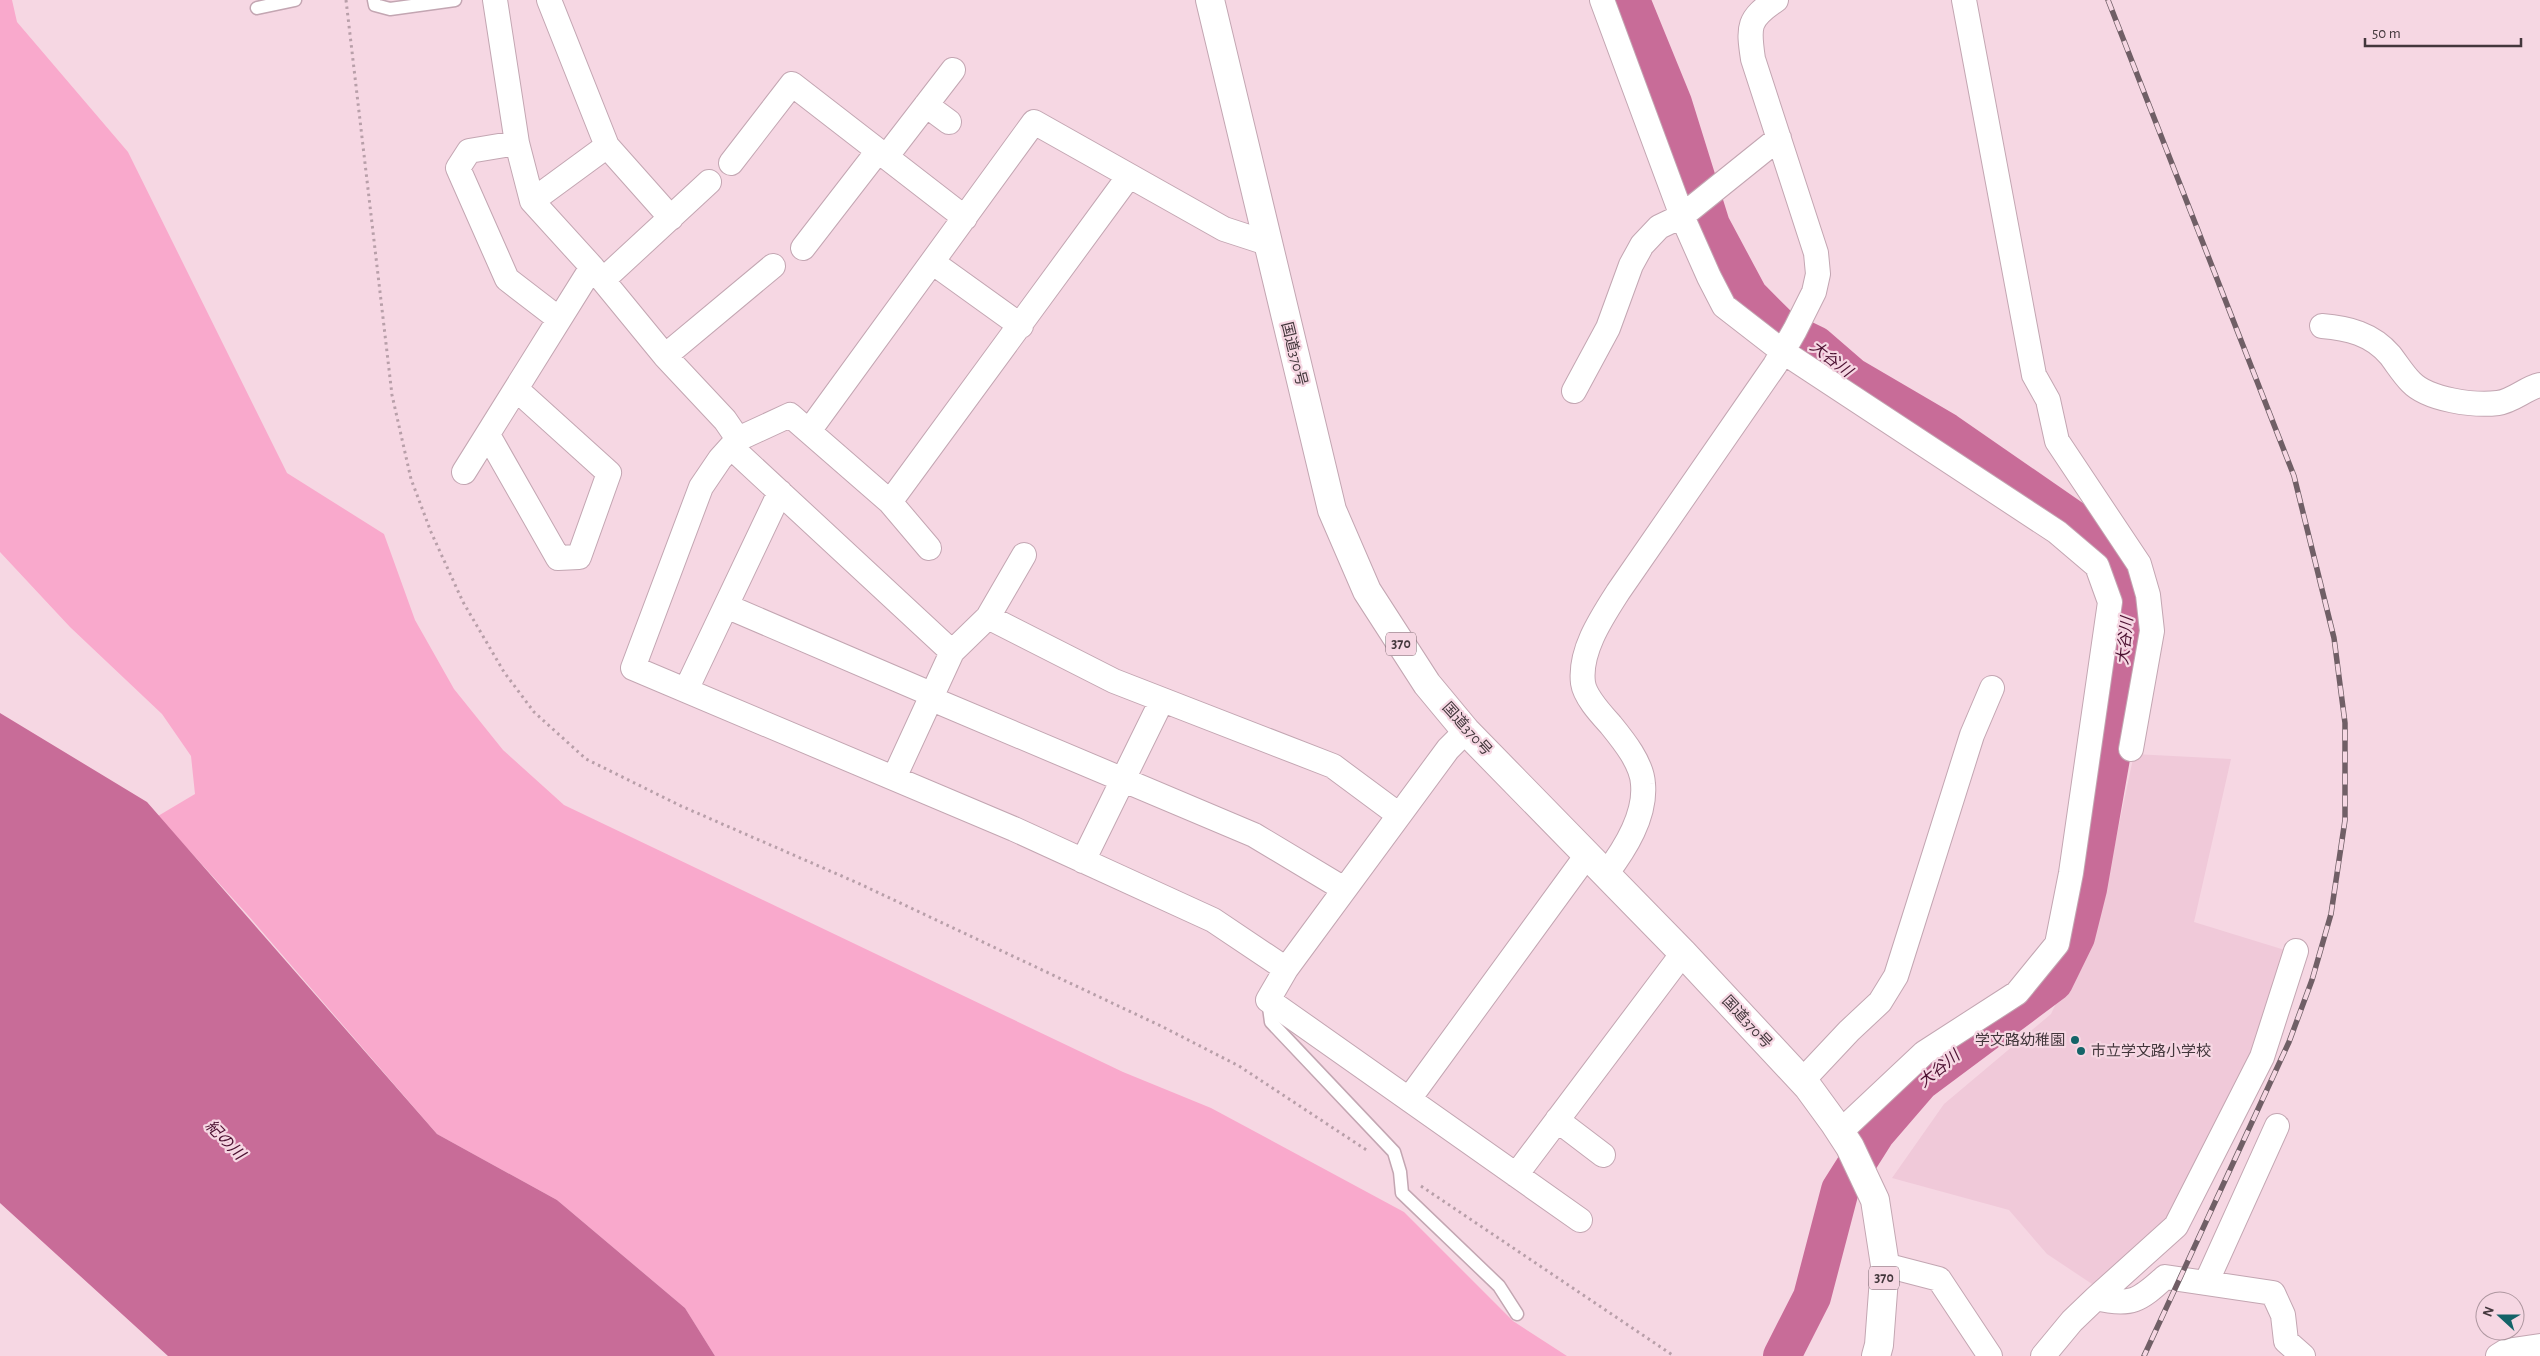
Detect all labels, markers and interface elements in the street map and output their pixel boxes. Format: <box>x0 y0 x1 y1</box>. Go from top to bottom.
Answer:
scale bar <box>2365 15 2521 47</box>
text: 50 m <box>2372 26 2401 41</box>
street label: 国道370号 <box>1279 320 1310 388</box>
water label: 大谷川 <box>1807 337 1857 381</box>
water label: 大谷川 <box>2114 614 2136 666</box>
road number: 370 <box>1386 633 1416 656</box>
street label: 国道370号 <box>1440 699 1495 758</box>
street label: 国道370号 <box>1719 992 1776 1051</box>
place label: 学文路幼稚園 <box>1975 1032 2065 1048</box>
marker: 学文路幼稚園 <box>2069 1034 2081 1046</box>
place label: 市立学文路小学校 <box>2091 1043 2211 1059</box>
marker: 市立学文路小学校 <box>2075 1045 2087 1057</box>
water label: 大谷川 <box>1915 1046 1964 1090</box>
water label: 紀の川 <box>202 1117 250 1164</box>
road number: 370 <box>1869 1266 1899 1290</box>
north arrow <box>2475 1291 2525 1341</box>
text: N <box>2481 1305 2497 1319</box>

